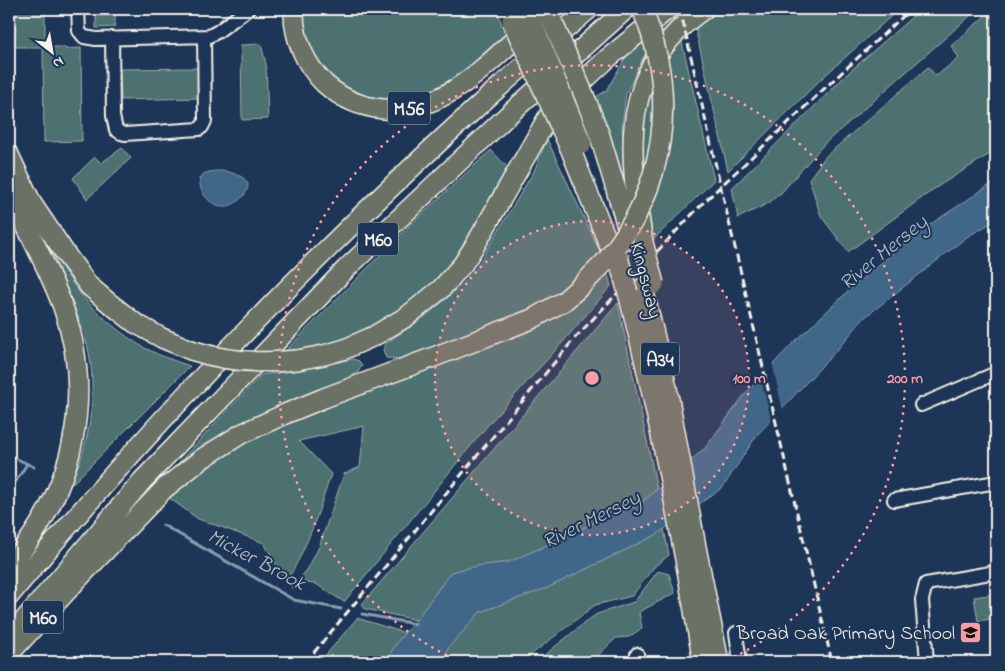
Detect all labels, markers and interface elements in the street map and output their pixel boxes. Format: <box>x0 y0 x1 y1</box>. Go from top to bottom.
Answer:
north arrow <box>28 28 78 78</box>
text: N <box>48 50 67 73</box>
road number: M56 <box>388 92 430 125</box>
water label: River Mersey <box>834 208 935 298</box>
road number: M60 <box>358 222 398 255</box>
street label: Kingsway <box>620 240 669 322</box>
road number: A34 <box>641 342 679 376</box>
text: 100 m <box>732 368 766 390</box>
text: 200 m <box>886 368 923 390</box>
centre of rings <box>583 369 601 387</box>
water label: River Mersey <box>538 484 646 557</box>
water label: Micker Brook <box>202 522 311 600</box>
road number: M60 <box>23 600 63 634</box>
place label: Broad Oak Primary School <box>736 620 955 649</box>
school or university icon: Broad Oak Primary School <box>959 620 983 644</box>

